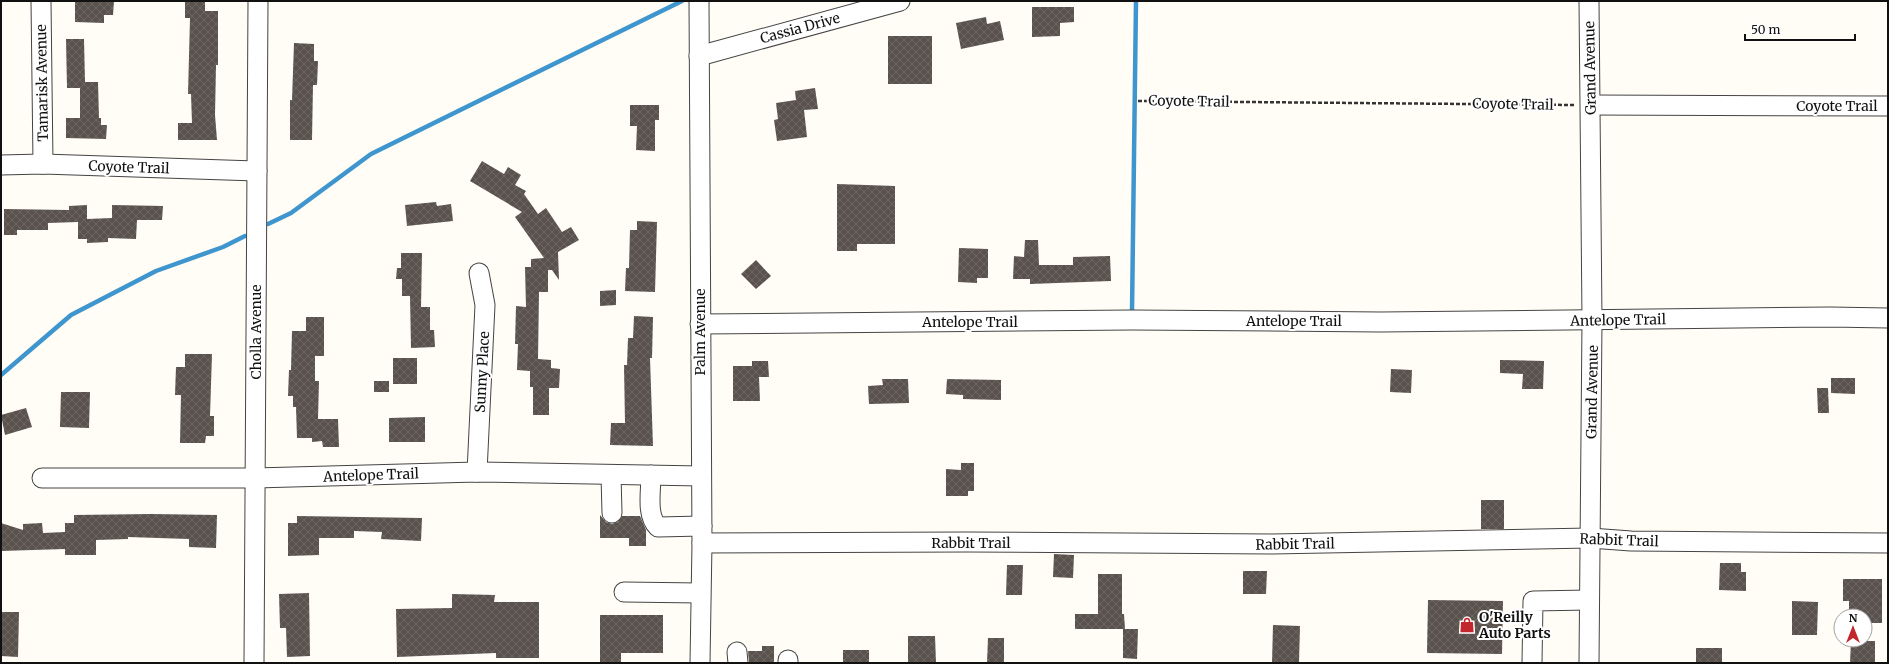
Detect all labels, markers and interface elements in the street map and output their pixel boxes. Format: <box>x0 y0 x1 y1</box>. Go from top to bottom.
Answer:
street label: Cassia Drive <box>758 9 842 47</box>
scale bar <box>1745 16 1855 42</box>
street label: Grand Avenue <box>1580 21 1600 115</box>
text: 50 m <box>1751 22 1780 37</box>
street label: Tamarisk Avenue <box>32 24 52 142</box>
street label: Coyote Trail <box>1148 91 1230 111</box>
street label: Coyote Trail <box>1472 94 1554 114</box>
street label: Coyote Trail <box>1796 97 1878 115</box>
street label: Coyote Trail <box>88 157 171 177</box>
street label: Cholla Avenue <box>247 284 265 380</box>
street label: Palm Avenue <box>691 288 709 376</box>
street label: Antelope Trail <box>1569 310 1667 330</box>
street label: Antelope Trail <box>1245 312 1343 330</box>
street label: Antelope Trail <box>921 313 1019 331</box>
street label: Sunny Place <box>471 331 493 413</box>
street label: Grand Avenue <box>1582 345 1602 439</box>
street label: Antelope Trail <box>322 464 420 486</box>
street label: Rabbit Trail <box>1579 530 1660 550</box>
street label: Rabbit Trail <box>931 534 1011 552</box>
street label: Rabbit Trail <box>1255 534 1335 554</box>
place label: O'Reilly Auto Parts <box>1478 608 1551 642</box>
north arrow <box>1833 608 1873 648</box>
text: N <box>1849 611 1858 625</box>
shop icon: O'Reilly Auto Parts <box>1458 616 1476 634</box>

